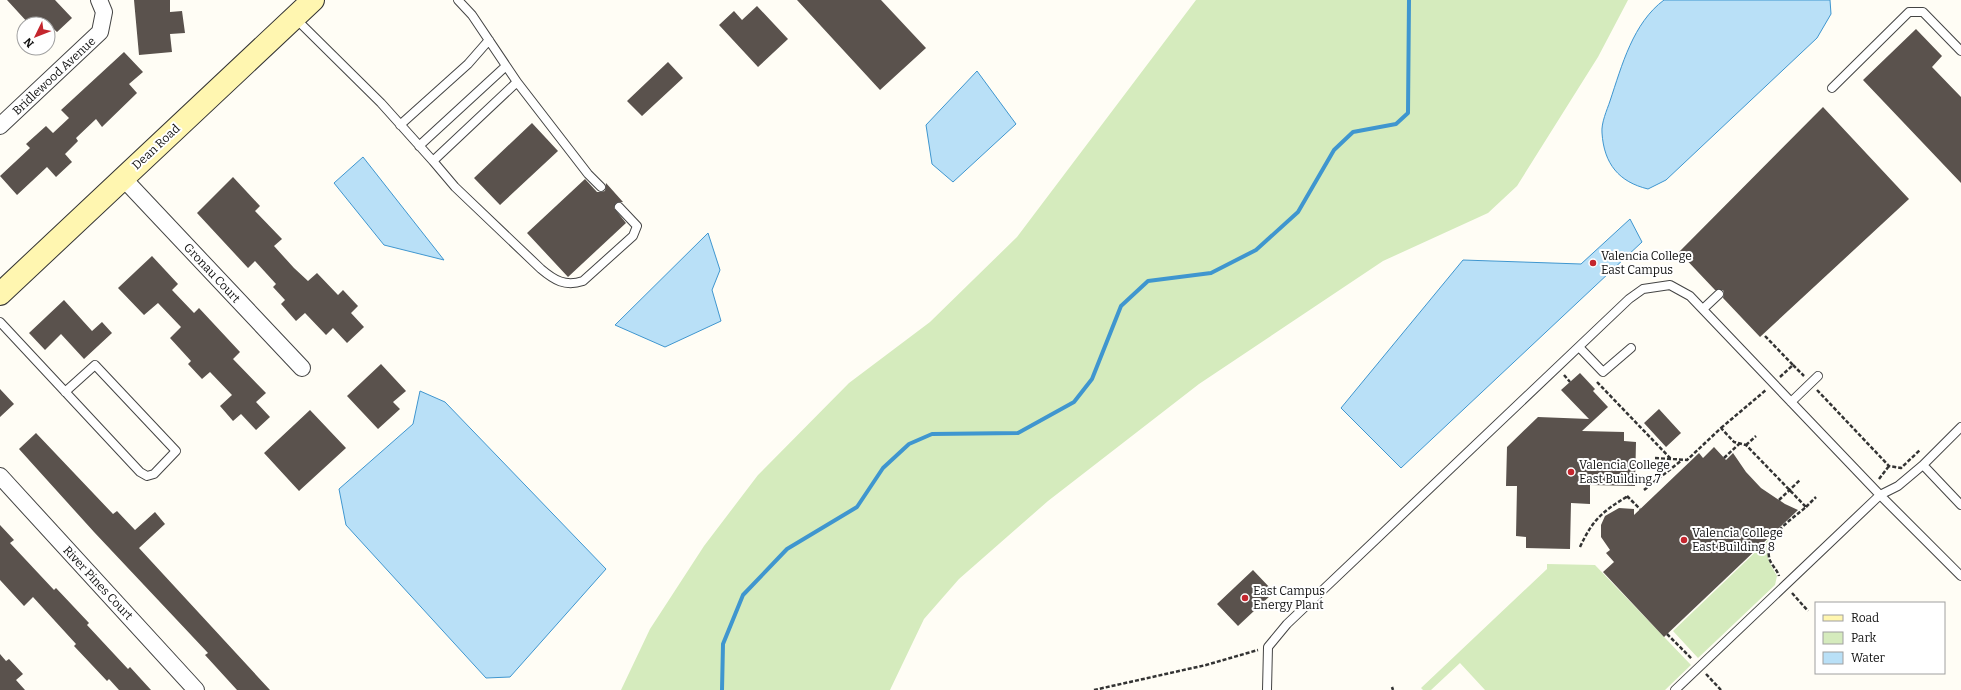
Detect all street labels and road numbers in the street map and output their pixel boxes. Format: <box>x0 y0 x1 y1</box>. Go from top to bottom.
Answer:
street label: Bridlewood Avenue <box>10 34 98 118</box>
street label: Dean Road <box>129 121 183 173</box>
street label: Gronau Court <box>181 240 244 306</box>
street label: River Pines Court <box>60 543 136 623</box>

